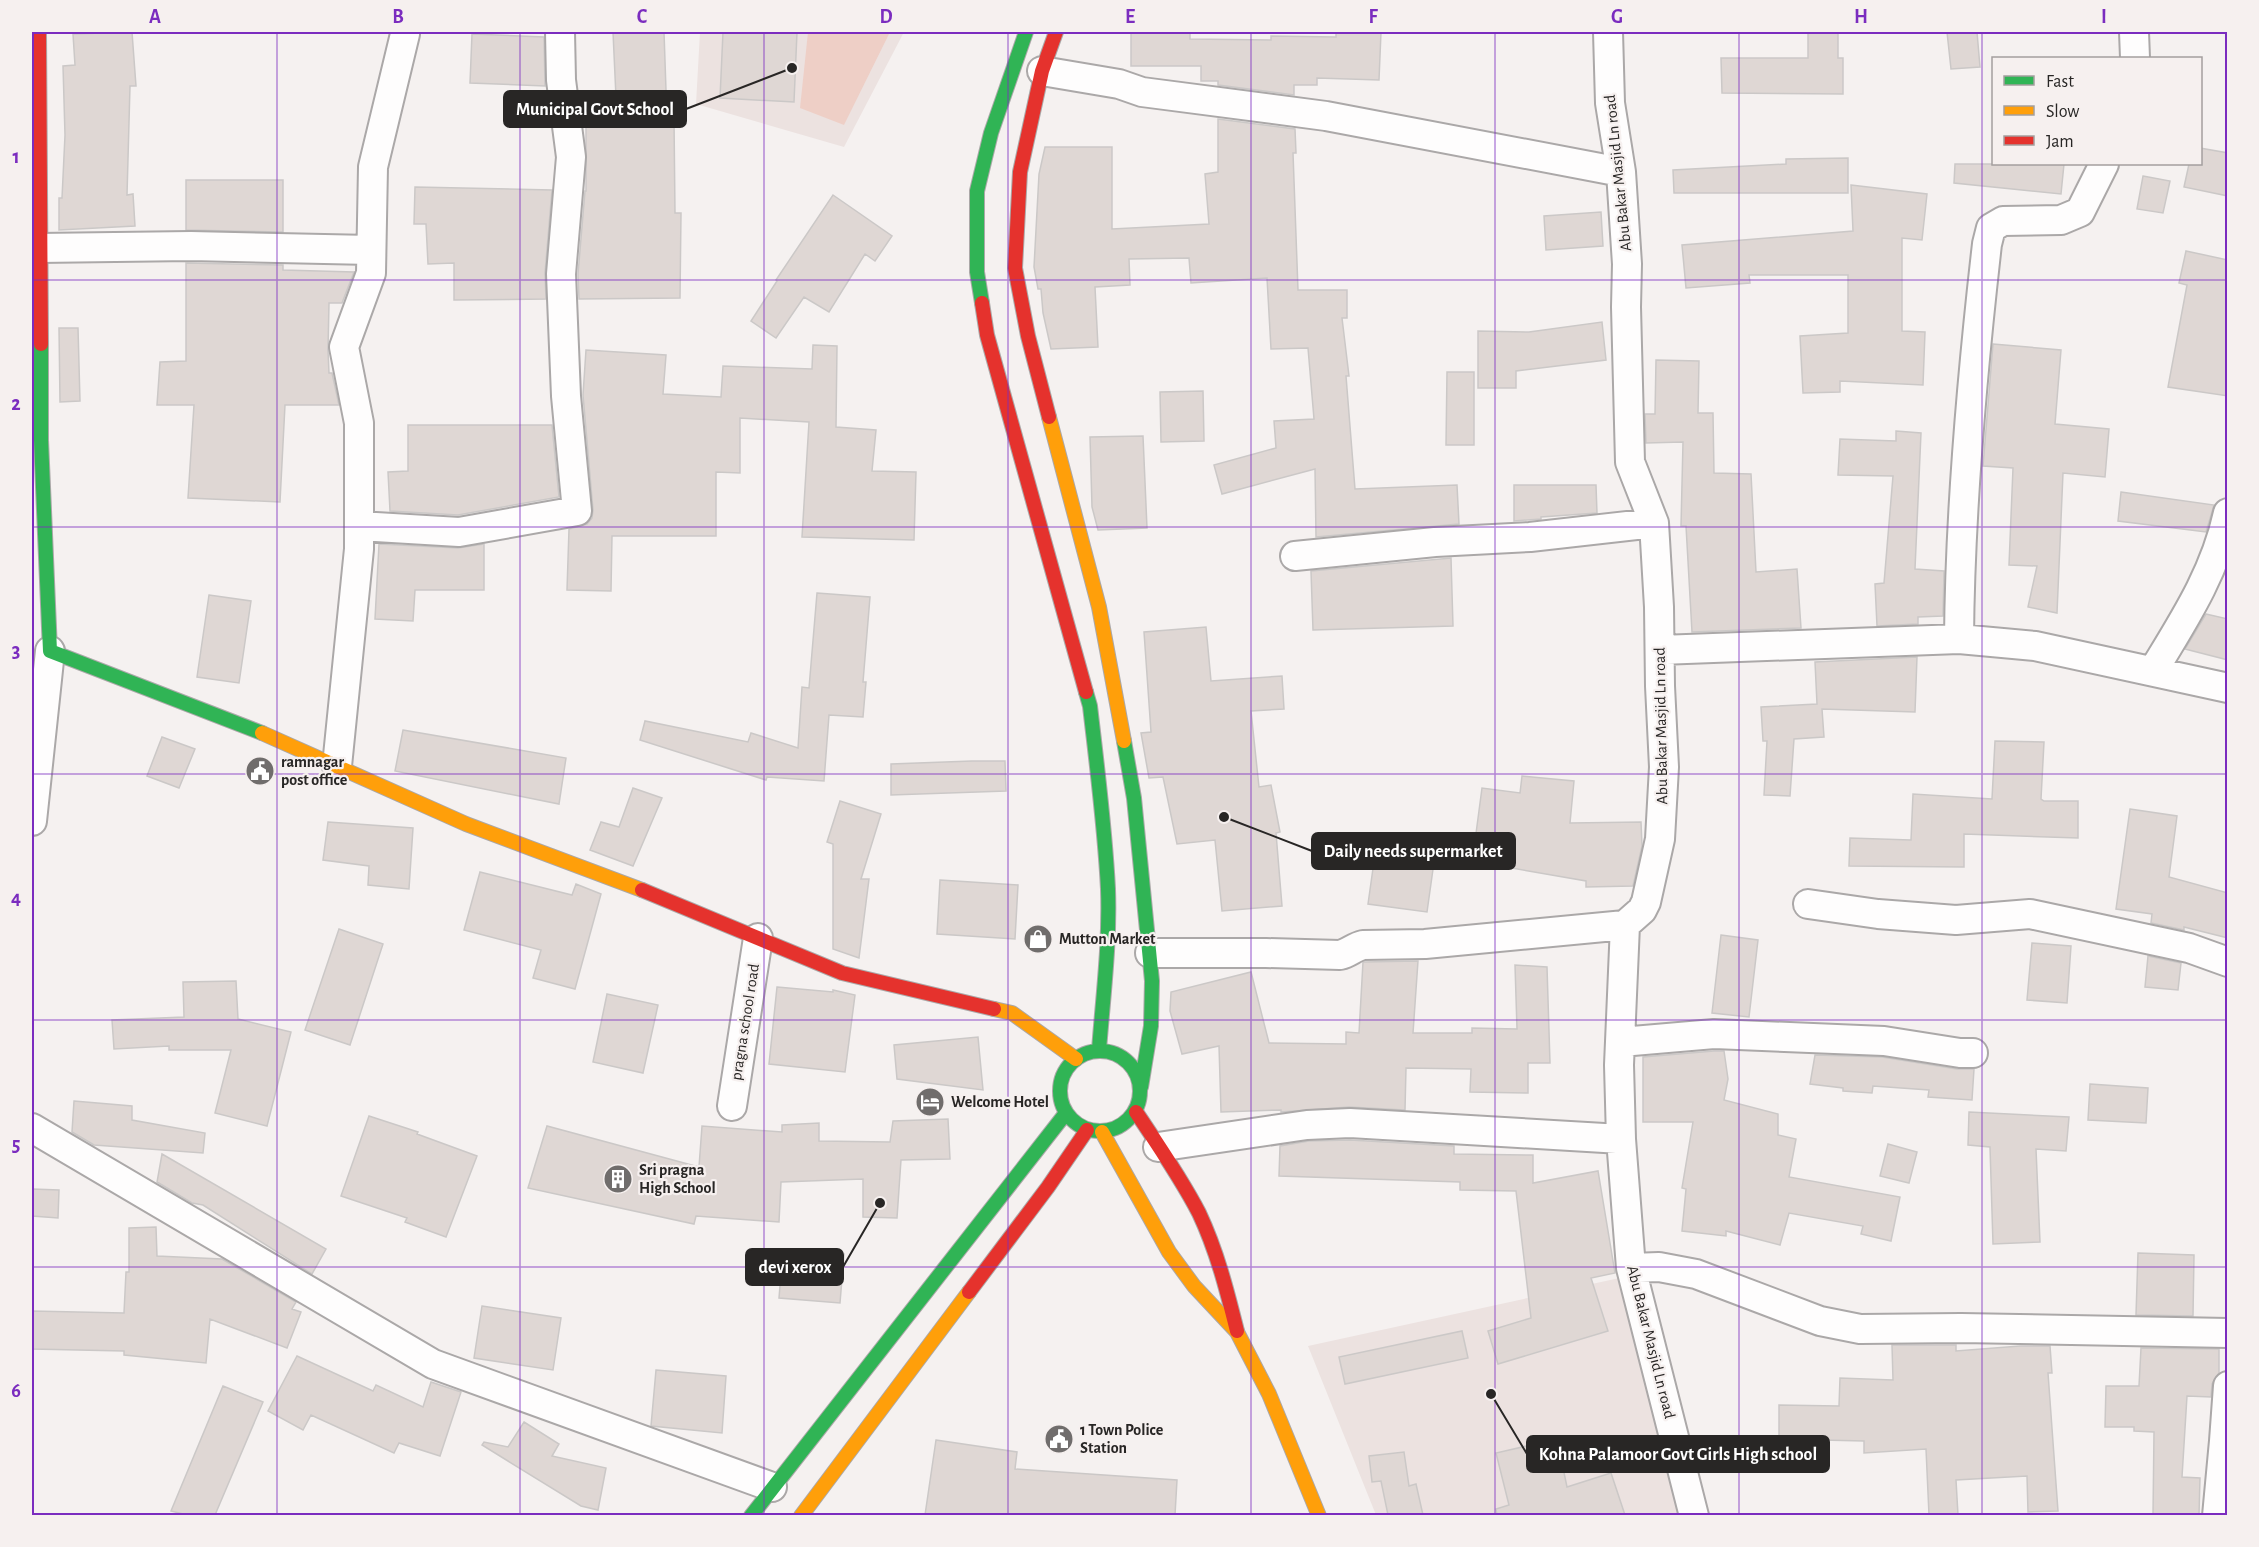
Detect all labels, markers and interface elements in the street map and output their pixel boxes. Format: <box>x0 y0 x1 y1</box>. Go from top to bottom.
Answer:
text: A <box>149 7 161 27</box>
text: B <box>392 7 404 27</box>
text: C <box>637 7 648 27</box>
text: D <box>879 7 893 27</box>
text: E <box>1125 7 1135 27</box>
text: F <box>1368 7 1378 27</box>
text: G <box>1611 7 1623 27</box>
text: H <box>1854 7 1868 27</box>
text: I <box>2101 7 2107 27</box>
legend <box>1992 57 2202 165</box>
text: Fast <box>2046 73 2074 91</box>
callout: Municipal Govt School <box>504 91 686 127</box>
street label: Abu Bakar Masjid Ln road <box>1602 94 1635 252</box>
text: Municipal Govt School <box>516 101 674 119</box>
text: Slow <box>2046 103 2079 121</box>
text: Jam <box>2046 133 2074 151</box>
text: 1 <box>12 147 20 167</box>
text: 2 <box>11 394 21 414</box>
text: 3 <box>12 641 20 661</box>
street label: Abu Bakar Masjid Ln road <box>1652 647 1671 805</box>
place label: ramnagar post office <box>281 754 348 788</box>
public building icon: ramnagar post office <box>244 755 276 787</box>
callout: Daily needs supermarket <box>1312 833 1515 869</box>
text: Daily needs supermarket <box>1324 843 1502 861</box>
text: 4 <box>11 888 21 908</box>
shop icon: Mutton Market <box>1022 923 1054 955</box>
place label: Mutton Market <box>1059 931 1156 947</box>
street label: pragna school road <box>728 963 762 1081</box>
hotel icon: Welcome Hotel <box>914 1086 946 1118</box>
place label: Welcome Hotel <box>951 1094 1049 1110</box>
text: 5 <box>12 1135 20 1155</box>
place label: Sri pragna High School <box>639 1162 716 1196</box>
building icon: Sri pragna High School <box>602 1163 634 1195</box>
callout: devi xerox <box>746 1249 843 1285</box>
text: devi xerox <box>758 1259 832 1277</box>
street label: Abu Bakar Masjid Ln road <box>1623 1264 1678 1420</box>
text: 6 <box>11 1381 21 1401</box>
place label: 1 Town Police Station <box>1080 1422 1164 1456</box>
public building icon: 1 Town Police Station <box>1043 1423 1075 1455</box>
callout: Kohna Palamoor Govt Girls High school <box>1527 1436 1829 1472</box>
text: Kohna Palamoor Govt Girls High school <box>1539 1446 1817 1464</box>

